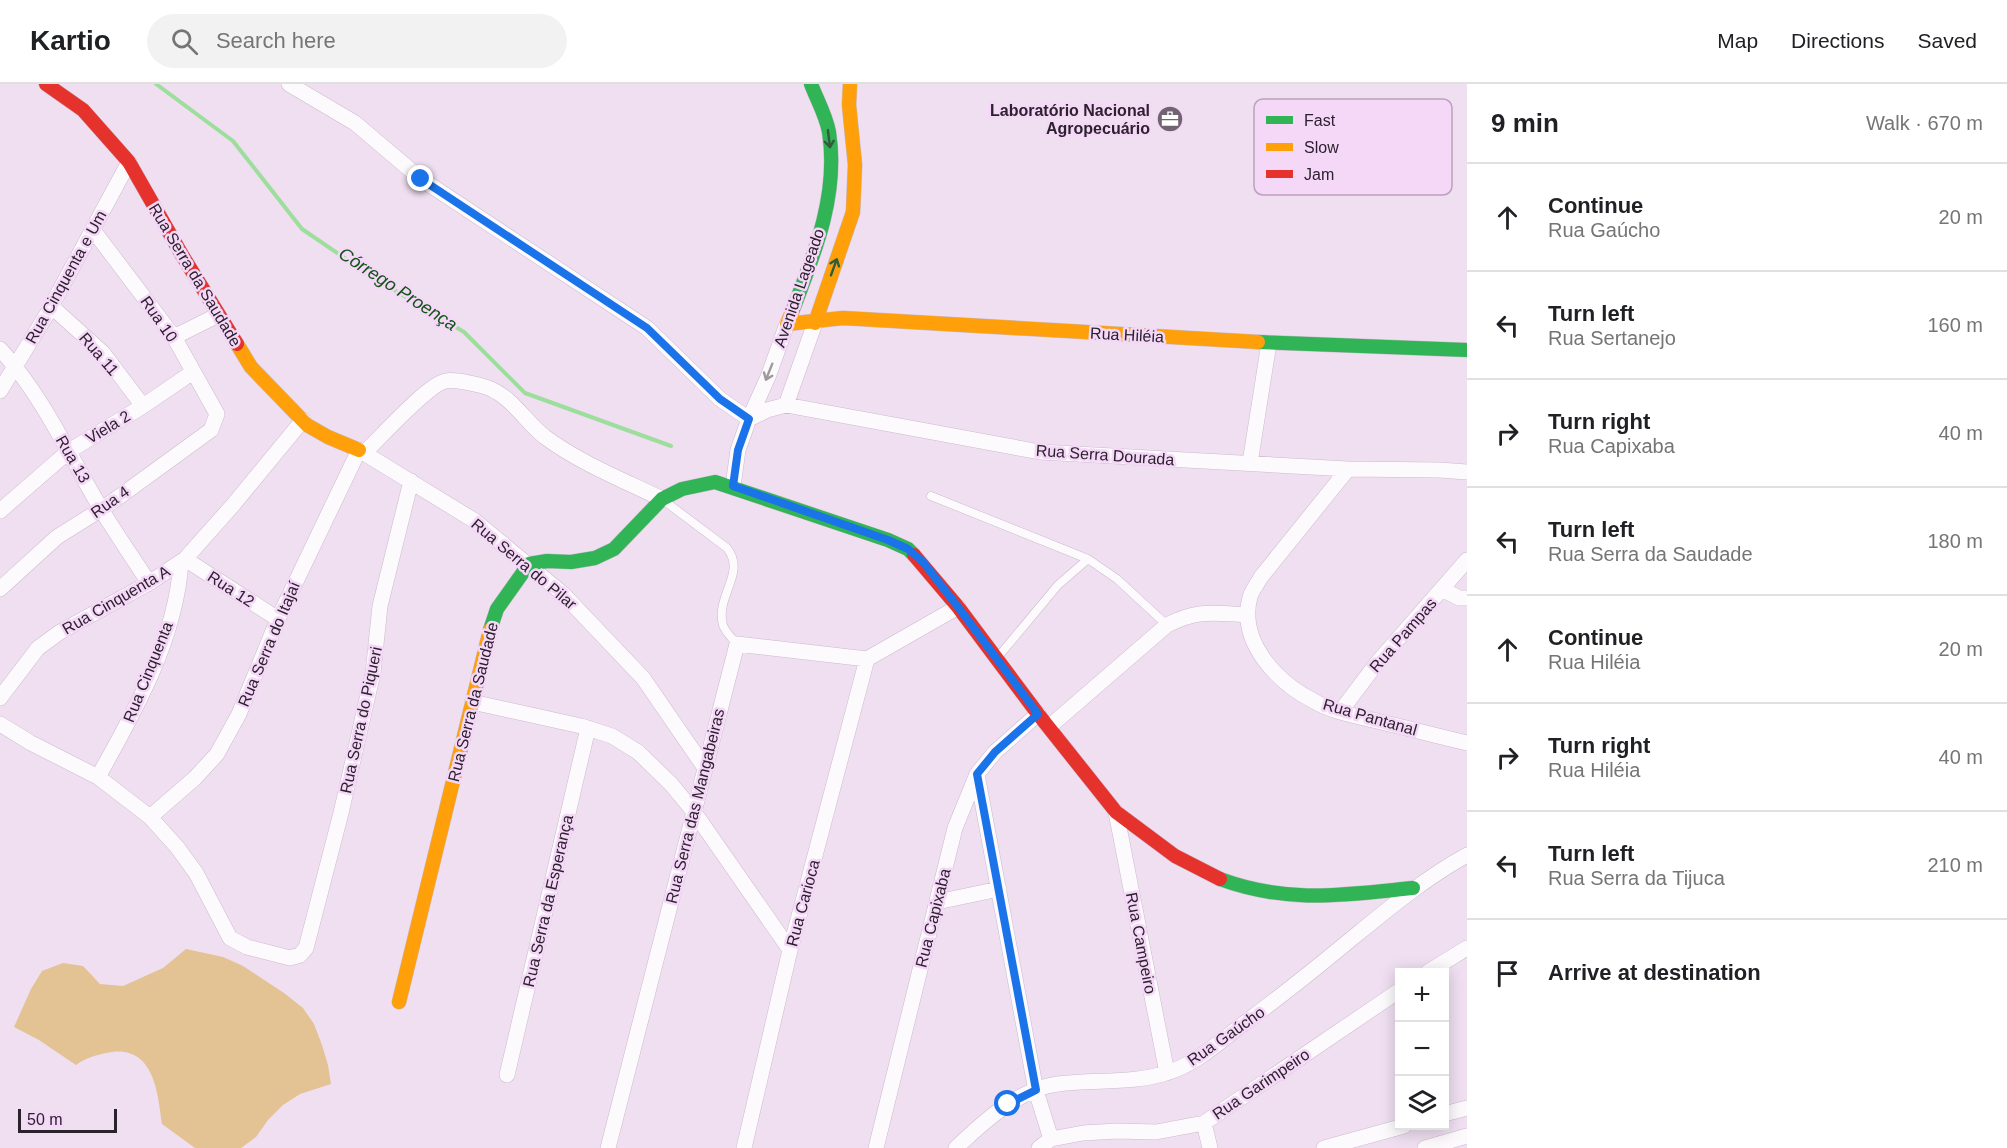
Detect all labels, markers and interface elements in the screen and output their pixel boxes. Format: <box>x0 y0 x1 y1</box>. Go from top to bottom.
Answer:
search box <box>147 14 567 68</box>
text: Kartio <box>30 25 111 56</box>
icon: search <box>168 25 201 58</box>
text: Search here <box>216 28 336 53</box>
text: Map <box>1717 29 1758 52</box>
text: Directions <box>1791 29 1884 52</box>
text: Saved <box>1917 29 1977 52</box>
legend <box>1254 99 1452 195</box>
place label: Laboratório Nacional Agropecuário <box>990 102 1150 137</box>
office icon: Laboratório Nacional Agropecuário <box>1155 104 1185 134</box>
text: 9 min <box>1491 108 1559 138</box>
text: Fast <box>1304 112 1336 129</box>
text: Walk · 670 m <box>1866 112 1983 134</box>
one-way arrow <box>824 129 835 148</box>
text: Slow <box>1304 139 1339 156</box>
route end <box>407 165 433 191</box>
text: Jam <box>1304 166 1334 183</box>
text: Continue <box>1548 193 1643 218</box>
street label: Rua Serra da Saudade <box>146 200 244 350</box>
icon: ahead <box>1491 201 1524 234</box>
text: 20 m <box>1939 206 1983 228</box>
street label: Rua Cinquenta e Um <box>22 208 110 346</box>
text: Rua Gaúcho <box>1548 219 1660 241</box>
street label: Avenida Lageado <box>771 226 827 350</box>
water label: Córrego Proença <box>335 243 461 335</box>
one-way arrow <box>829 258 840 277</box>
street label: Rua 10 <box>137 293 181 345</box>
text: Turn left <box>1548 301 1634 326</box>
icon: left <box>1491 309 1524 342</box>
text: 160 m <box>1927 314 1983 336</box>
street label: Rua Hiléia <box>1090 325 1164 345</box>
text: Rua Sertanejo <box>1548 327 1676 349</box>
street label: Rua 11 <box>76 329 122 379</box>
one-way arrow <box>763 362 774 381</box>
street label: Viela 2 <box>83 407 133 447</box>
text: Turn right <box>1548 409 1650 434</box>
icon: right <box>1491 417 1524 450</box>
text: 40 m <box>1939 422 1983 444</box>
street label: Rua 13 <box>53 432 93 486</box>
text: Rua Capixaba <box>1548 435 1675 457</box>
street label: Rua Serra Dourada <box>1035 442 1175 468</box>
street label: Rua 4 <box>88 483 132 521</box>
street label: Rua Serra do Pilar <box>468 515 580 613</box>
text: Turn left <box>1548 517 1634 542</box>
icon: left <box>1491 525 1524 558</box>
text: 180 m <box>1927 530 1983 552</box>
text: Rua Serra da Saudade <box>1548 543 1753 565</box>
street label: Rua Cinquenta A <box>59 562 173 638</box>
street label: Rua 12 <box>205 568 257 610</box>
street label: Rua Serra do Itajaí <box>235 578 303 709</box>
street label: Rua Pampas <box>1366 595 1440 675</box>
street label: Rua Cinquenta <box>120 619 176 725</box>
street label: Rua Serra da Saudade <box>445 620 501 783</box>
text: Continue <box>1548 625 1643 650</box>
icon: ahead <box>1491 633 1524 666</box>
text: 20 m <box>1939 638 1983 660</box>
street label: Rua Serra do Piqueri <box>337 645 385 795</box>
text: Rua Hiléia <box>1548 651 1640 673</box>
street label: Rua Pantanal <box>1321 695 1419 739</box>
street label: Rua Serra das Mangabeiras <box>663 707 727 905</box>
text: Turn right <box>1548 733 1650 758</box>
icon: right <box>1491 741 1524 774</box>
text: 40 m <box>1939 746 1983 768</box>
text: Rua Hiléia <box>1548 759 1640 781</box>
street label: Rua Serra da Esperança <box>520 813 576 989</box>
text: Turn left <box>1548 841 1634 866</box>
icon: left <box>1491 849 1524 882</box>
text: 210 m <box>1927 854 1983 876</box>
street label: Rua Carioca <box>783 858 823 948</box>
street label: Rua Capixaba <box>912 867 954 969</box>
text: Rua Serra da Tijuca <box>1548 867 1725 889</box>
street label: Rua Campeiro <box>1123 891 1159 995</box>
icon: arrive <box>1491 957 1524 990</box>
text: Arrive at destination <box>1548 960 1761 985</box>
map controls <box>1395 968 1449 1130</box>
button: + <box>1395 968 1449 1022</box>
street label: Rua Gaúcho <box>1184 1003 1268 1069</box>
button: − <box>1395 1022 1449 1076</box>
street label: Rua Garimpeiro <box>1209 1045 1313 1123</box>
button: layers <box>1395 1076 1449 1130</box>
route start <box>994 1090 1020 1116</box>
scale bar <box>18 1106 117 1134</box>
text: 50 m <box>27 1111 63 1128</box>

